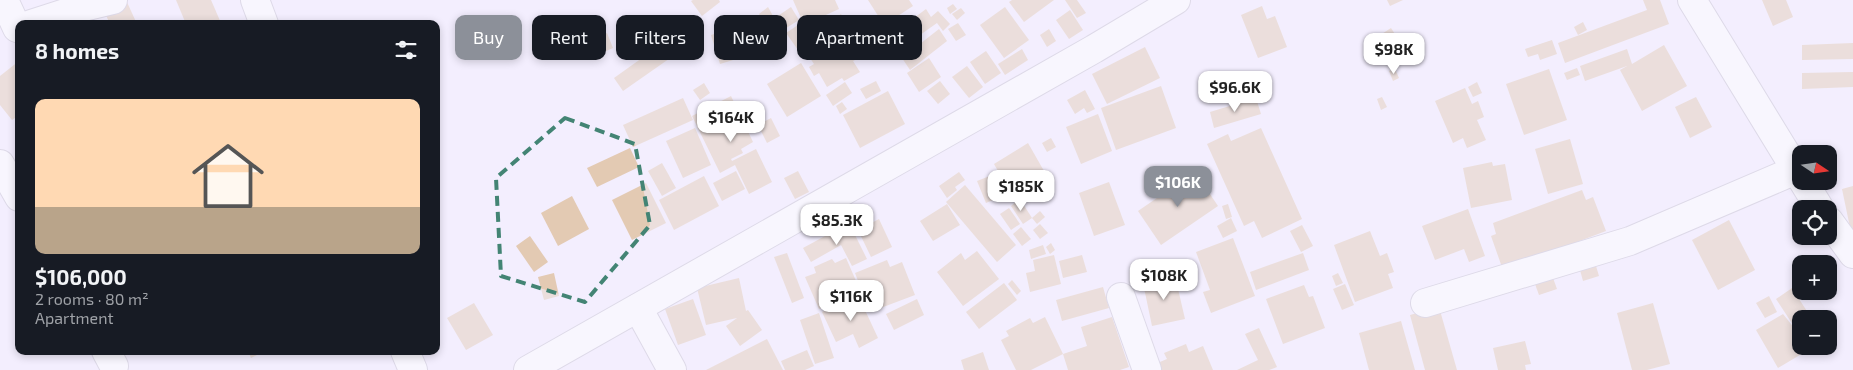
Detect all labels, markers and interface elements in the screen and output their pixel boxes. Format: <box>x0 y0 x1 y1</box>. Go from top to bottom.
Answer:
chip: Buy <box>455 15 522 60</box>
chip: Rent <box>532 15 606 60</box>
chip: Filters <box>616 15 704 60</box>
chip: New <box>714 15 787 60</box>
chip: Apartment <box>797 15 922 60</box>
pin: $98K <box>1364 32 1424 75</box>
icon: filters <box>392 36 420 64</box>
text: 8 homes <box>35 38 119 63</box>
text: $98K <box>1375 39 1413 58</box>
pin: $96.6K <box>1194 70 1276 113</box>
text: $96.6K <box>1209 77 1261 96</box>
pin: $164K <box>696 100 766 143</box>
text: $164K <box>708 107 754 126</box>
icon: home <box>183 131 273 221</box>
north arrow <box>1792 145 1838 190</box>
map controls <box>1792 145 1837 355</box>
pin: $106K <box>1143 166 1213 208</box>
pin: $185K <box>986 170 1056 212</box>
text: $106K <box>1155 172 1201 191</box>
text: $185K <box>998 176 1044 195</box>
button: locate <box>1792 200 1837 245</box>
pin: $85.3K <box>796 204 878 246</box>
text: $85.3K <box>811 210 863 229</box>
button: + <box>1792 255 1837 300</box>
pin: $108K <box>1129 258 1199 301</box>
text: $106,000 <box>35 264 127 289</box>
text: $108K <box>1141 265 1187 284</box>
pin: $116K <box>816 280 886 322</box>
text: $116K <box>830 286 872 305</box>
text: 2 rooms · 80 m² <box>35 289 149 308</box>
text: Apartment <box>35 308 114 327</box>
button: − <box>1792 310 1837 355</box>

